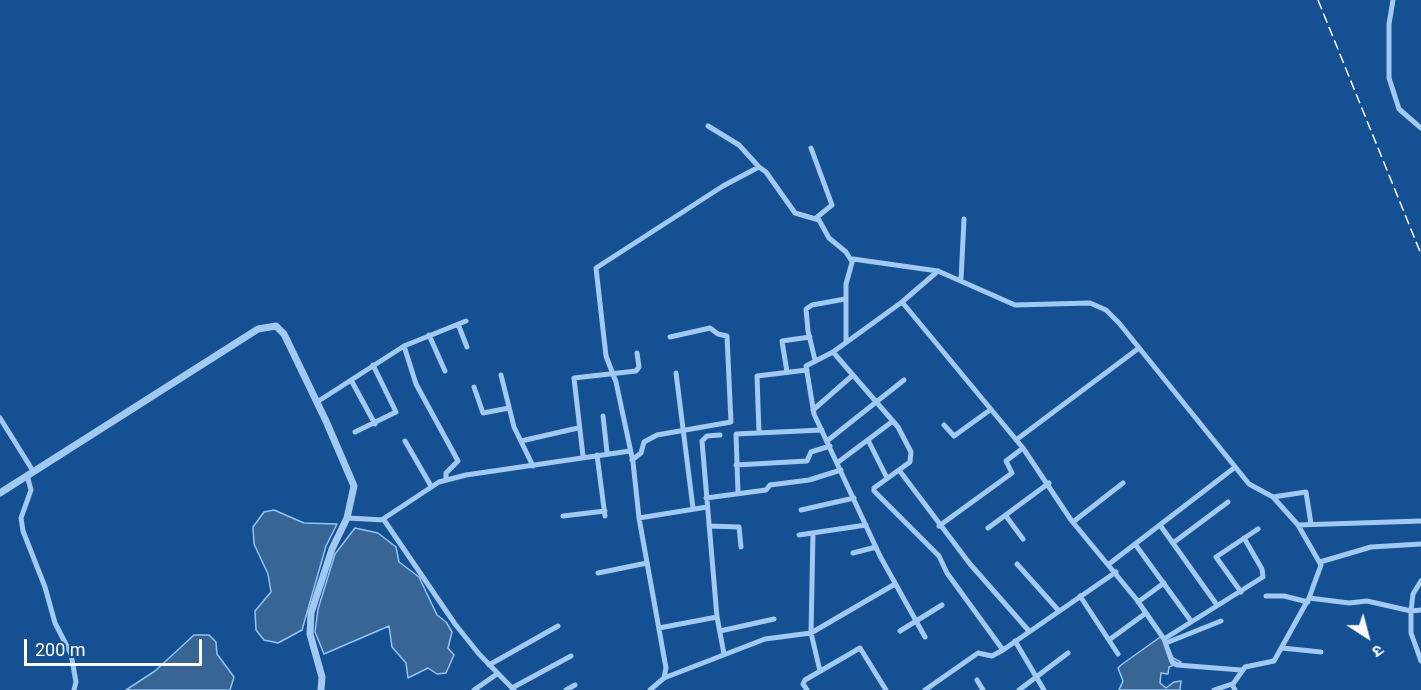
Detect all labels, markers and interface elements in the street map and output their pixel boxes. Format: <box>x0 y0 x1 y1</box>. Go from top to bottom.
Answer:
north arrow <box>1337 606 1397 666</box>
scale bar <box>27 627 206 665</box>
text: 200 m <box>35 639 86 660</box>
text: उ <box>1368 641 1387 661</box>

